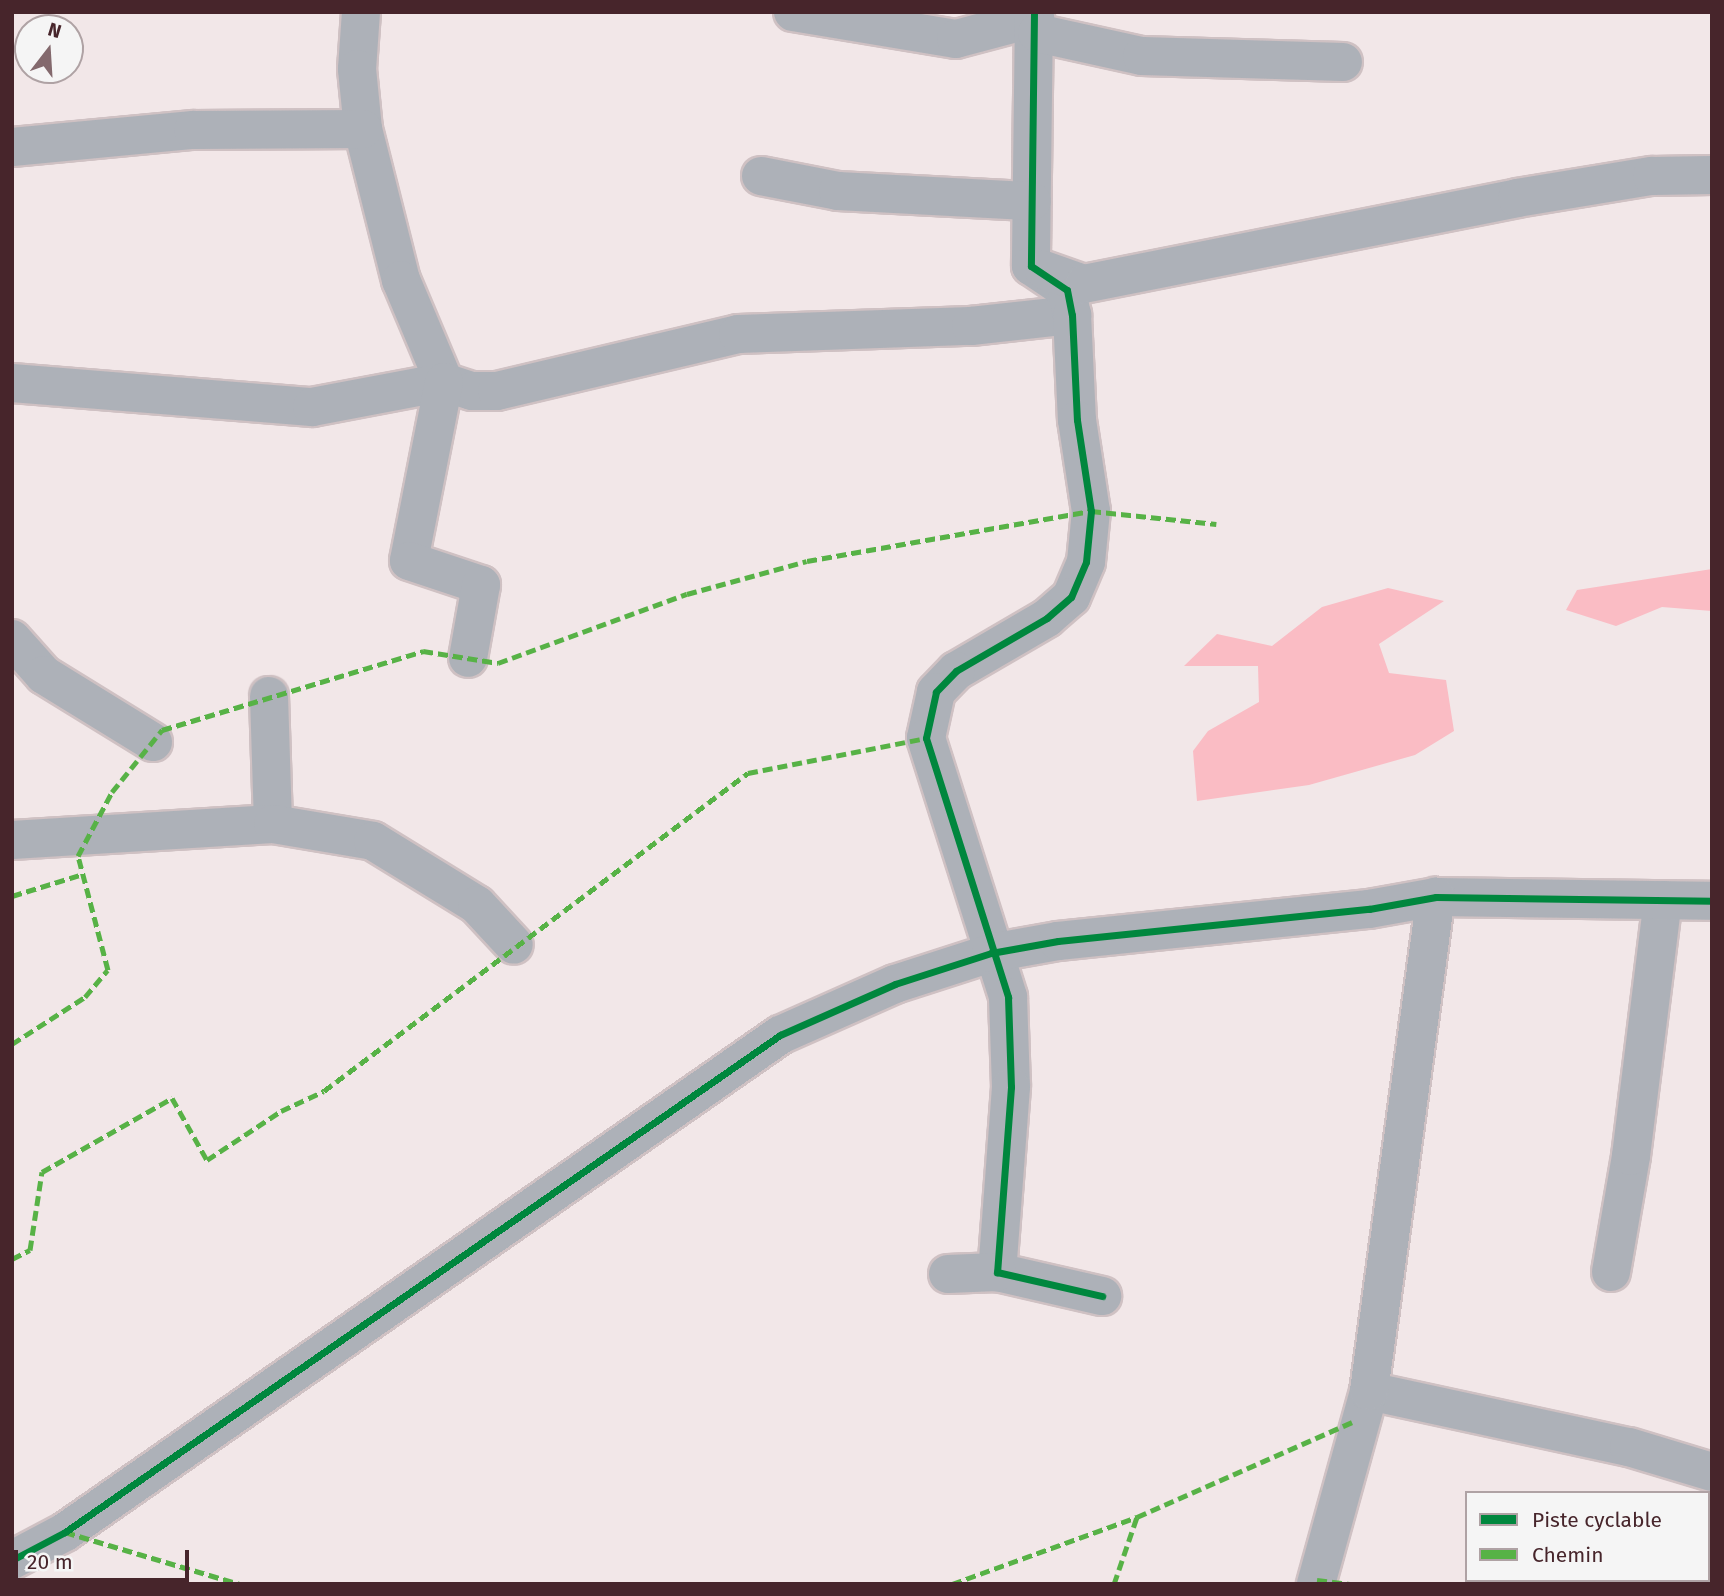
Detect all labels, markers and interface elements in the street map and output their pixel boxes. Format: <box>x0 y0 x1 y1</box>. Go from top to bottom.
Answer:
north arrow <box>14 14 84 84</box>
text: N <box>45 18 64 43</box>
legend <box>1465 1491 1710 1582</box>
text: Piste cyclable <box>1532 1507 1662 1533</box>
scale bar <box>18 1536 192 1580</box>
text: Chemin <box>1532 1542 1604 1568</box>
text: 20 m <box>27 1549 73 1575</box>

